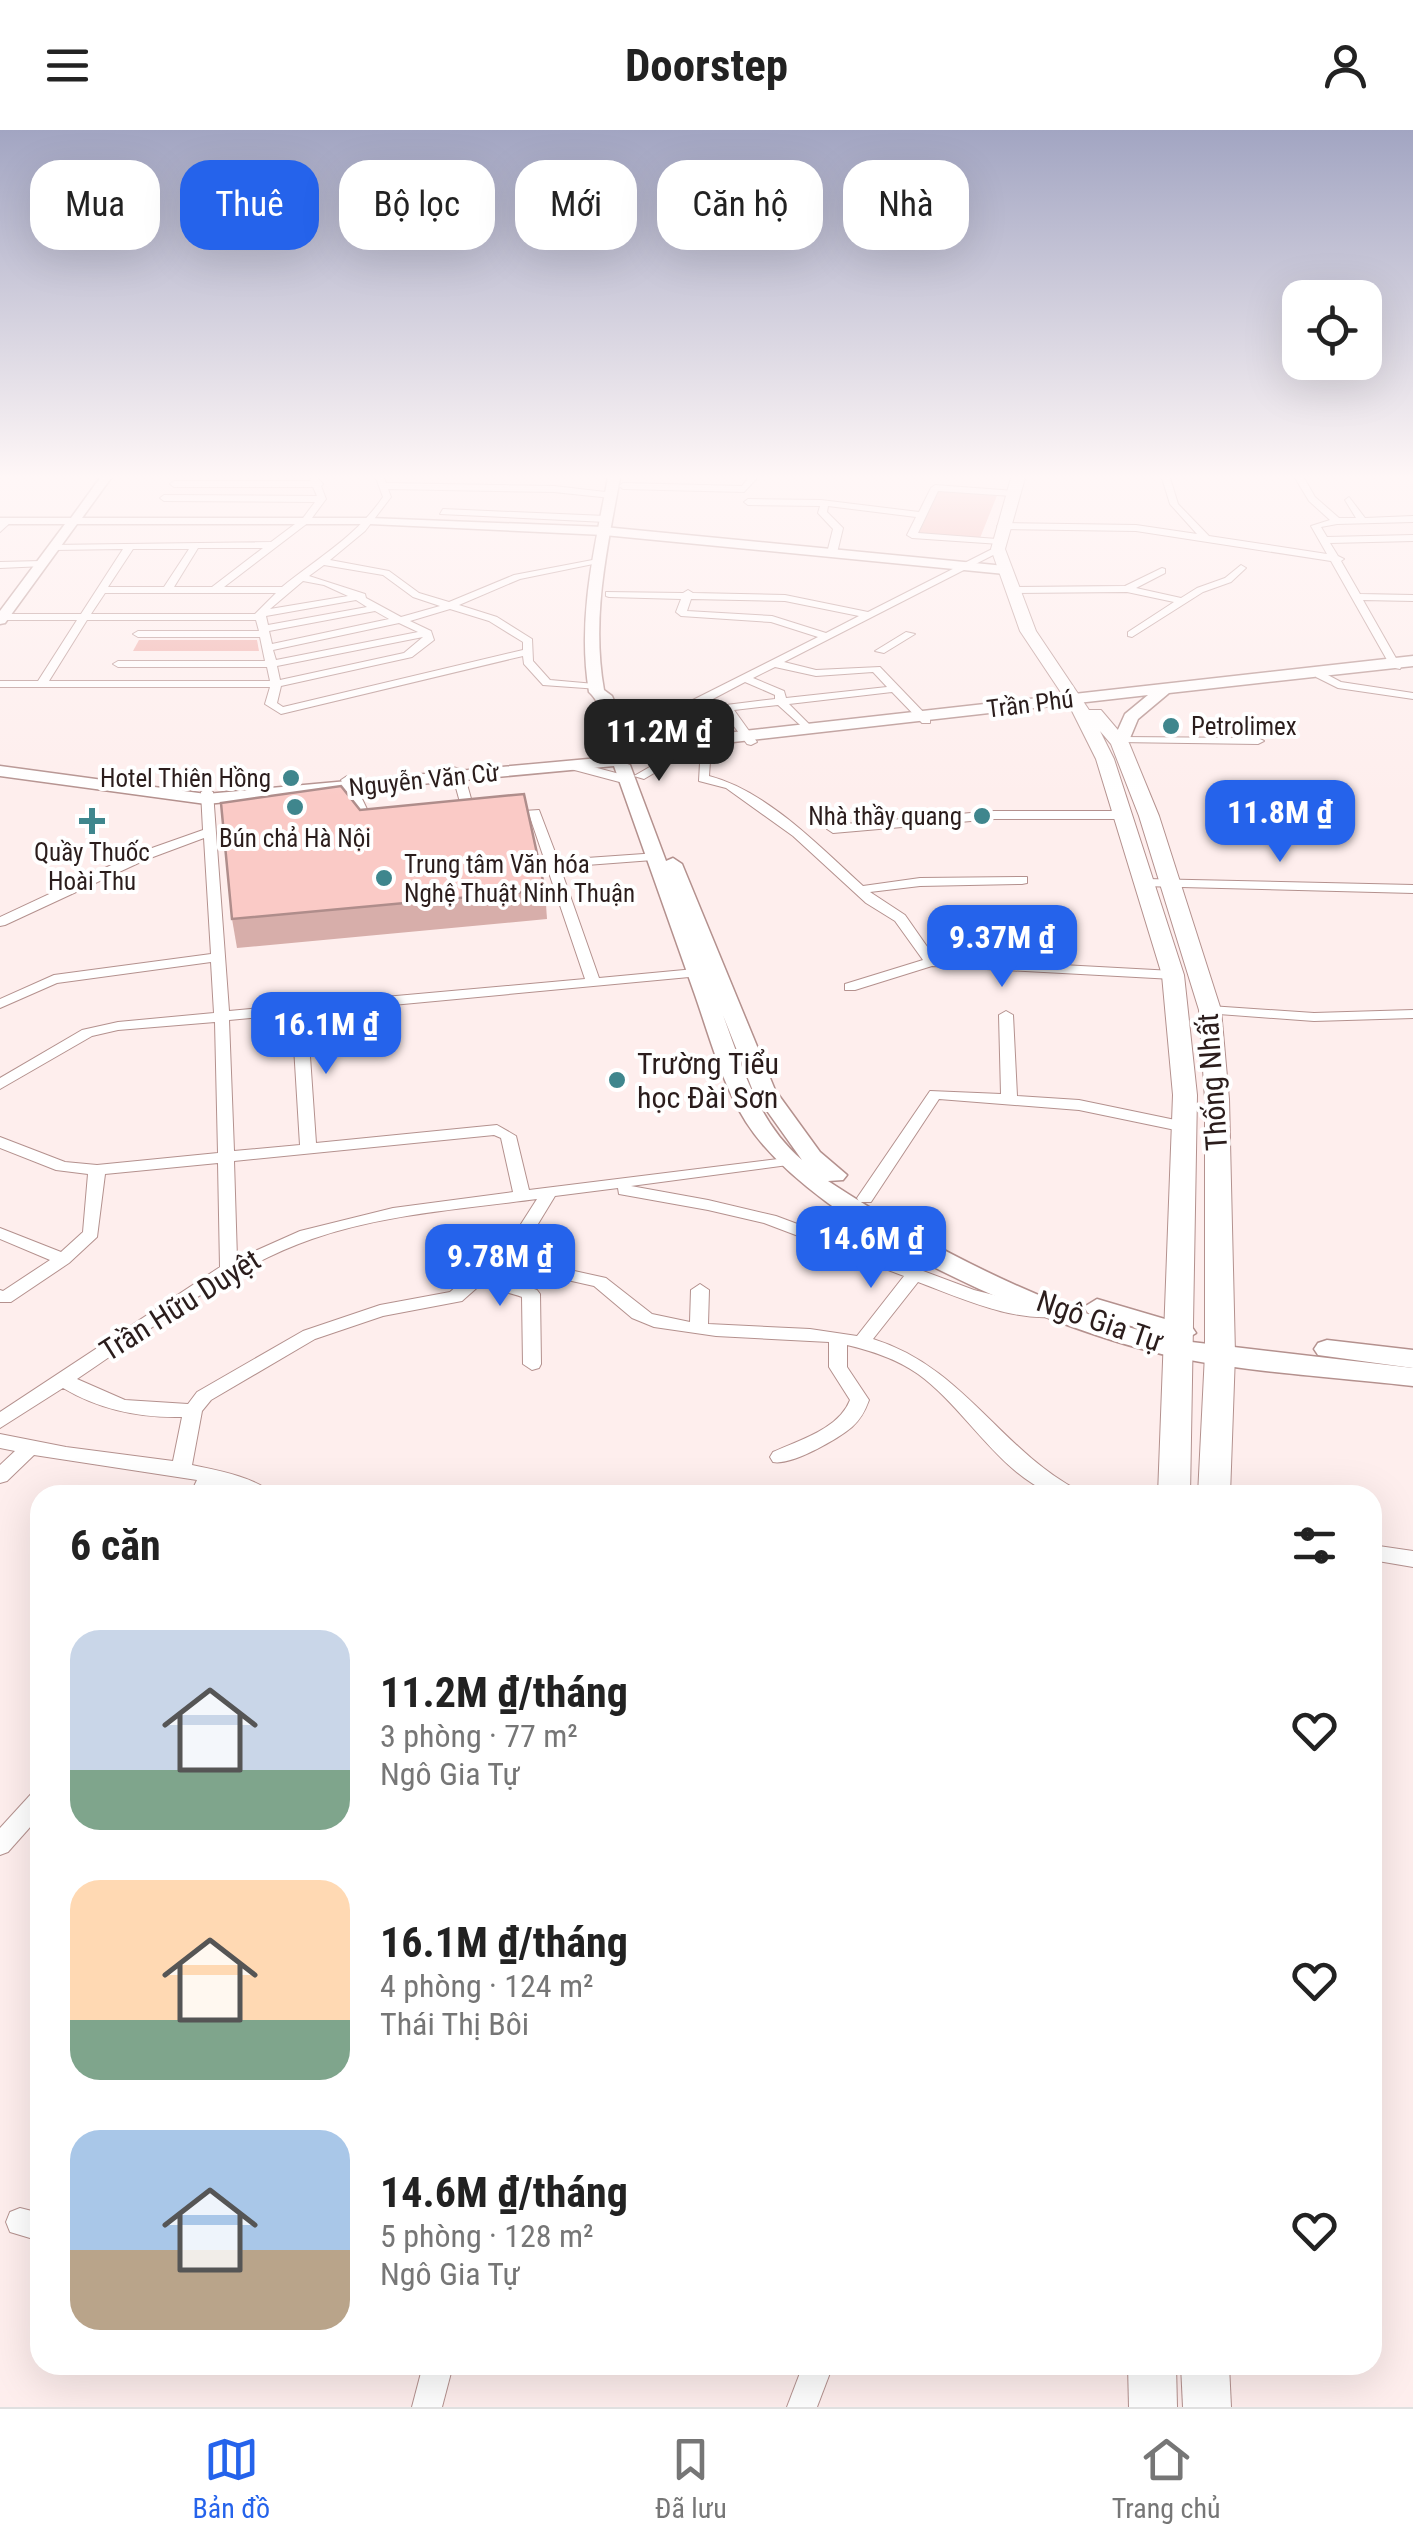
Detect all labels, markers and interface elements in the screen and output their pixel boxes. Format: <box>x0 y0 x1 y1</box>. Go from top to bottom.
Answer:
icon: menu <box>40 38 95 93</box>
icon: person <box>1318 38 1373 93</box>
text: Doorstep <box>625 39 788 92</box>
chip: Mua <box>30 160 160 250</box>
chip: Thuê <box>180 160 319 250</box>
chip: Bộ lọc <box>339 160 495 250</box>
chip: Mới <box>515 160 637 250</box>
chip: Căn hộ <box>657 160 823 250</box>
chip: Nhà <box>843 160 969 250</box>
map controls <box>1282 280 1382 380</box>
button: locate <box>1282 280 1382 380</box>
street label: Trần Phú <box>985 684 1075 724</box>
pin: 11.2M ₫ <box>567 699 751 784</box>
text: 11.2M ₫ <box>606 712 712 750</box>
place label: Petrolimex <box>1191 712 1297 741</box>
marker: Petrolimex <box>1160 715 1182 737</box>
street label: Nguyễn Văn Cừ <box>347 758 501 802</box>
place label: Hotel Thiên Hồng <box>100 764 271 793</box>
marker: Hotel Thiên Hồng <box>280 767 302 789</box>
pin: 11.8M ₫ <box>1188 780 1372 865</box>
text: 11.8M ₫ <box>1227 793 1333 831</box>
marker: Bún chả Hà Nội <box>284 796 306 818</box>
place label: Nhà thầy quang <box>808 802 962 831</box>
marker: Nhà thầy quang <box>971 805 993 827</box>
marker: Quầy Thuốc Hoài Thu <box>81 810 103 832</box>
place label: Bún chả Hà Nội <box>219 824 371 853</box>
place label: Quầy Thuốc Hoài Thu <box>34 838 150 896</box>
place label: Trung tâm Văn hóa Nghệ Thuật Ninh Thuận <box>404 850 635 908</box>
marker: Trung tâm Văn hóa Nghệ Thuật Ninh Thuận <box>373 867 395 889</box>
pin: 9.37M ₫ <box>910 905 1094 990</box>
text: 9.37M ₫ <box>949 918 1055 956</box>
pin: 16.1M ₫ <box>234 992 418 1077</box>
text: 16.1M ₫ <box>273 1005 379 1043</box>
street label: Thống Nhất <box>1190 1012 1234 1152</box>
place label: Trường Tiểu học Đài Sơn <box>637 1046 779 1115</box>
marker: Trường Tiểu học Đài Sơn <box>606 1069 628 1091</box>
pin: 14.6M ₫ <box>779 1206 963 1291</box>
text: 14.6M ₫ <box>818 1219 924 1257</box>
pin: 9.78M ₫ <box>408 1224 592 1309</box>
text: 9.78M ₫ <box>447 1237 553 1275</box>
street label: Trần Hữu Duyệt <box>93 1242 267 1368</box>
street label: Ngô Gia Tự <box>1032 1283 1168 1359</box>
icon: filters <box>1287 1518 1342 1573</box>
text: 6 căn <box>70 1521 161 1570</box>
text: 11.2M ₫/tháng <box>380 1668 628 1717</box>
icon: home <box>150 1670 270 1790</box>
icon: heart <box>1287 1703 1342 1758</box>
text: 3 phòng · 77 m² <box>380 1717 578 1755</box>
text: Ngô Gia Tự <box>380 1755 520 1793</box>
text: 16.1M ₫/tháng <box>380 1918 628 1967</box>
icon: home <box>150 1920 270 2040</box>
icon: heart <box>1287 1953 1342 2008</box>
text: 4 phòng · 124 m² <box>380 1967 594 2005</box>
text: Thái Thị Bôi <box>380 2005 529 2043</box>
text: 14.6M ₫/tháng <box>380 2168 628 2217</box>
icon: home <box>150 2170 270 2290</box>
icon: heart <box>1287 2203 1342 2258</box>
text: 5 phòng · 128 m² <box>380 2217 594 2255</box>
text: Ngô Gia Tự <box>380 2255 520 2293</box>
tab: Bản đồ <box>193 2432 270 2525</box>
tab: Đã lưu <box>655 2432 727 2525</box>
tab: Trang chủ <box>1112 2432 1220 2525</box>

